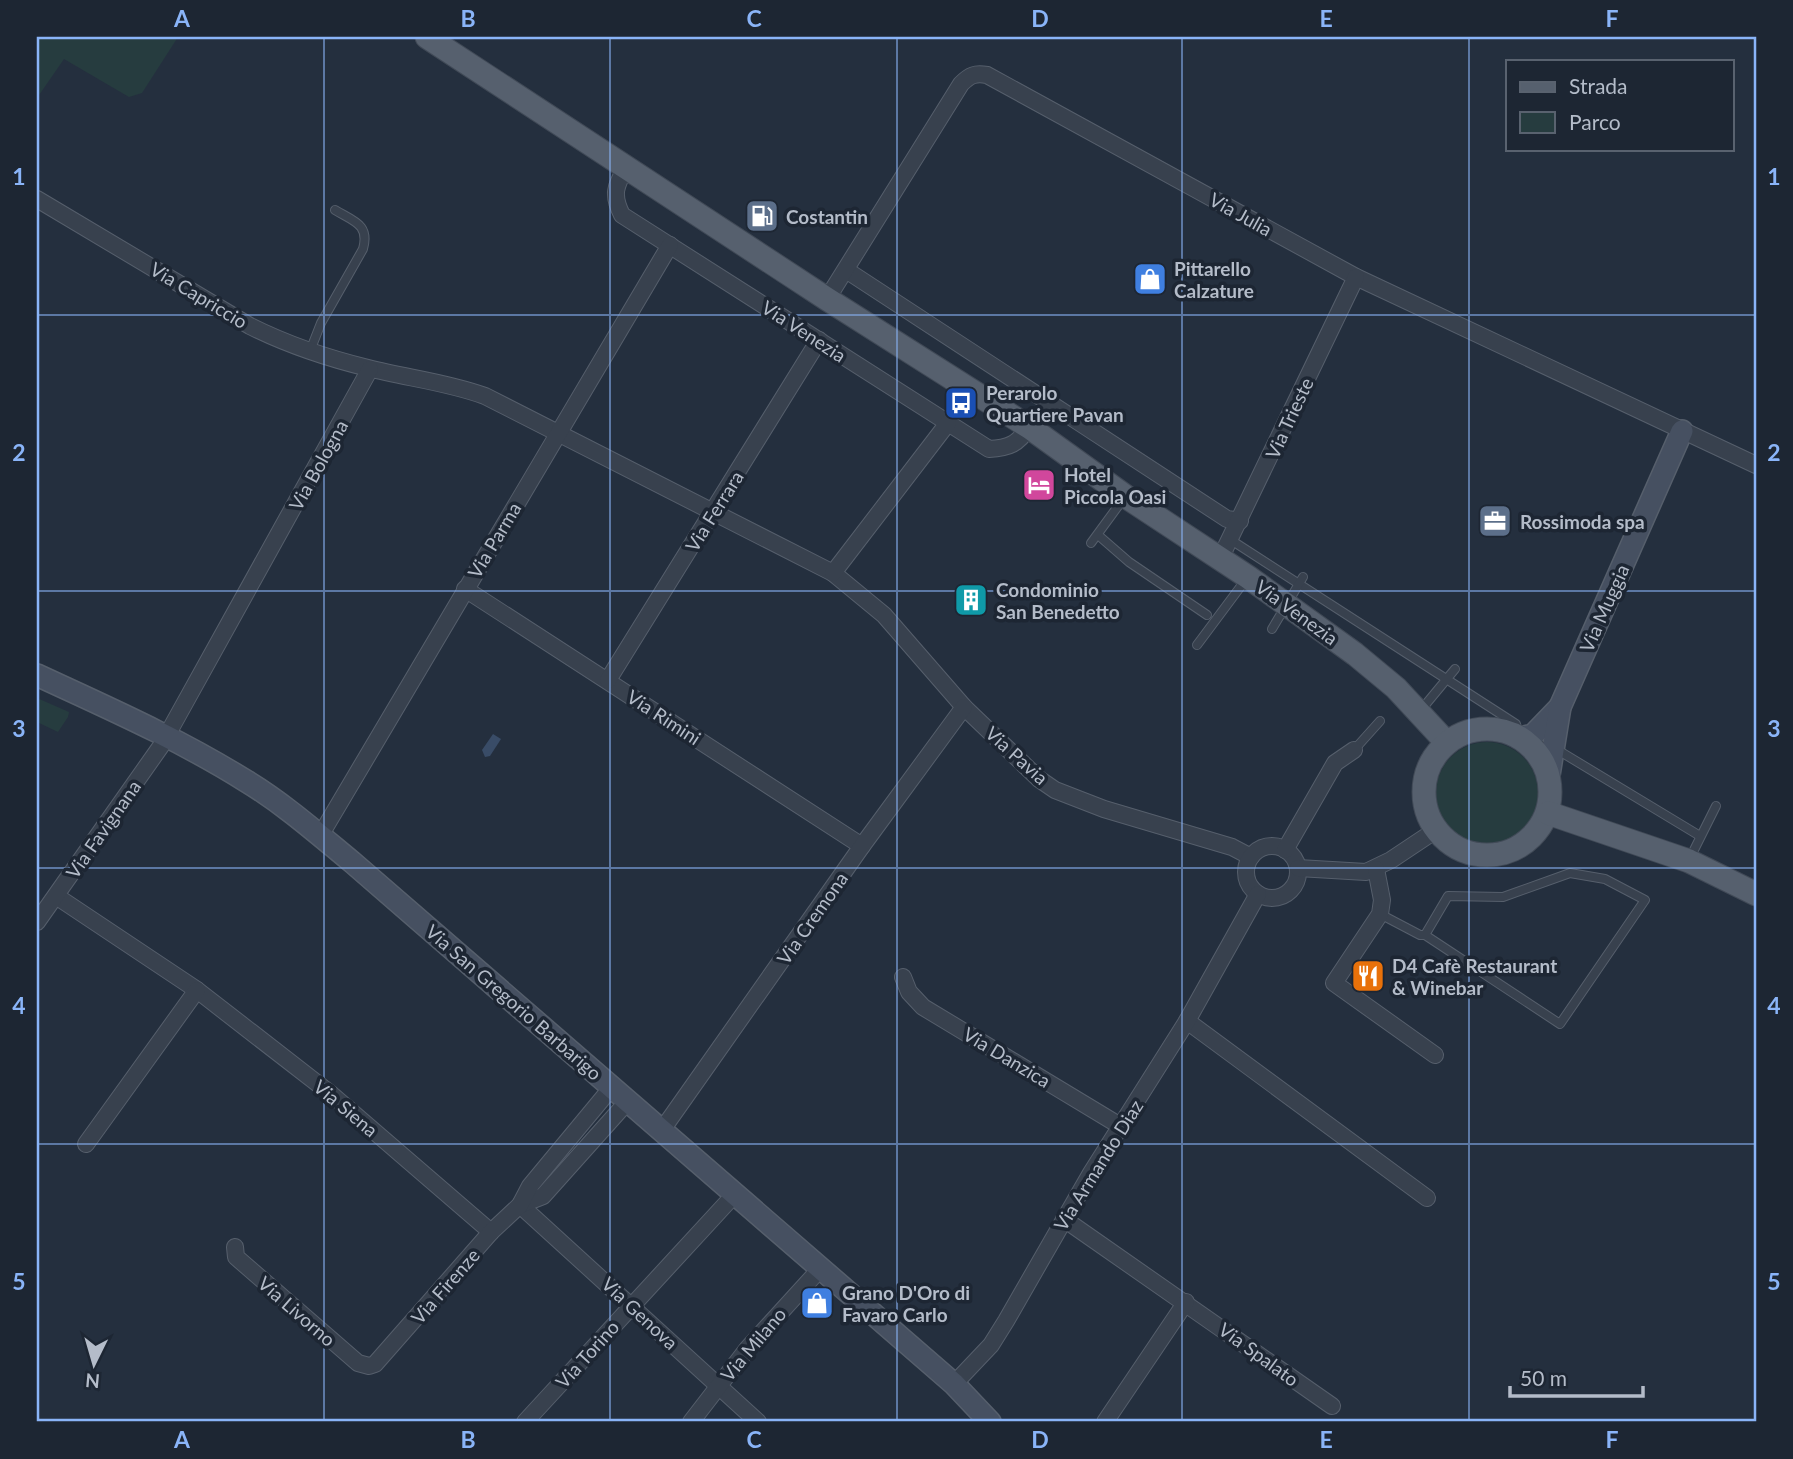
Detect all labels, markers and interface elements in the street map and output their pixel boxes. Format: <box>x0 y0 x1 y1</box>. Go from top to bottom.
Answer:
text: A <box>173 4 191 32</box>
text: B <box>460 4 476 32</box>
text: C <box>746 4 762 32</box>
text: D <box>1031 4 1049 32</box>
text: E <box>1319 4 1333 32</box>
text: F <box>1605 4 1619 32</box>
legend <box>1506 60 1734 150</box>
text: Strada <box>1569 73 1628 98</box>
text: Parco <box>1569 109 1621 134</box>
text: 1 <box>12 162 26 190</box>
text: 1 <box>1767 162 1781 190</box>
street label: Via Julia <box>1206 187 1276 241</box>
fuel station icon: Costantin <box>743 197 781 235</box>
place label: Costantin <box>786 205 868 228</box>
street label: Via Capriccio <box>146 257 252 333</box>
place label: Pittarello Calzature <box>1174 257 1254 302</box>
shop icon: Pittarello Calzature <box>1131 260 1169 298</box>
street label: Via Venezia <box>758 295 850 367</box>
street label: Via Trieste <box>1260 374 1318 462</box>
place label: Perarolo Quartiere Pavan <box>986 381 1124 426</box>
bus stop icon: Perarolo Quartiere Pavan <box>942 384 980 422</box>
street label: Via Bologna <box>284 416 352 514</box>
text: 2 <box>12 438 26 466</box>
text: 2 <box>1767 438 1781 466</box>
place label: Hotel Piccola Oasi <box>1064 463 1166 508</box>
street label: Via Ferrara <box>680 466 748 556</box>
hotel icon: Hotel Piccola Oasi <box>1020 466 1058 504</box>
street label: Via Parma <box>462 498 526 582</box>
office icon: Rossimoda spa <box>1476 502 1514 540</box>
place label: Rossimoda spa <box>1520 510 1645 533</box>
street label: Via Muggia <box>1574 561 1634 655</box>
street label: Via Venezia <box>1252 575 1342 649</box>
place label: Condominio San Benedetto <box>996 578 1120 623</box>
building icon: Condominio San Benedetto <box>952 581 990 619</box>
street label: Via Rimini <box>623 685 705 749</box>
text: 3 <box>12 714 26 742</box>
text: 3 <box>1767 714 1781 742</box>
street label: Via Pavia <box>981 721 1053 789</box>
street label: Via Favignana <box>61 775 145 883</box>
street label: Via Cremona <box>772 867 852 969</box>
street label: Via San Gregorio Barbarigo <box>421 919 607 1085</box>
place label: D4 Cafè Restaurant & Winebar <box>1392 954 1557 999</box>
restaurant icon: D4 Cafè Restaurant & Winebar <box>1349 957 1387 995</box>
text: 4 <box>12 991 26 1019</box>
text: 4 <box>1767 991 1781 1019</box>
street label: Via Danzica <box>959 1022 1055 1092</box>
street label: Via Siena <box>309 1075 383 1141</box>
street label: Via Armando Diaz <box>1049 1095 1147 1235</box>
street label: Via Firenze <box>406 1244 484 1328</box>
text: 5 <box>12 1267 26 1295</box>
text: 5 <box>1767 1267 1781 1295</box>
street label: Via Livorno <box>254 1271 340 1351</box>
street label: Via Genova <box>597 1272 683 1354</box>
place label: Grano D'Oro di Favaro Carlo <box>842 1281 970 1326</box>
shop icon: Grano D'Oro di Favaro Carlo <box>798 1284 836 1322</box>
street label: Via Milano <box>716 1302 790 1386</box>
street label: Via Torino <box>550 1315 624 1393</box>
street label: Via Spalato <box>1215 1317 1303 1391</box>
north arrow <box>60 1330 130 1400</box>
scale bar <box>1510 1354 1643 1398</box>
text: 50 m <box>1520 1365 1567 1390</box>
text: N <box>84 1369 101 1394</box>
text: A <box>173 1425 191 1453</box>
text: B <box>460 1425 476 1453</box>
text: C <box>746 1425 762 1453</box>
text: D <box>1031 1425 1049 1453</box>
text: E <box>1319 1425 1333 1453</box>
text: F <box>1605 1425 1619 1453</box>

